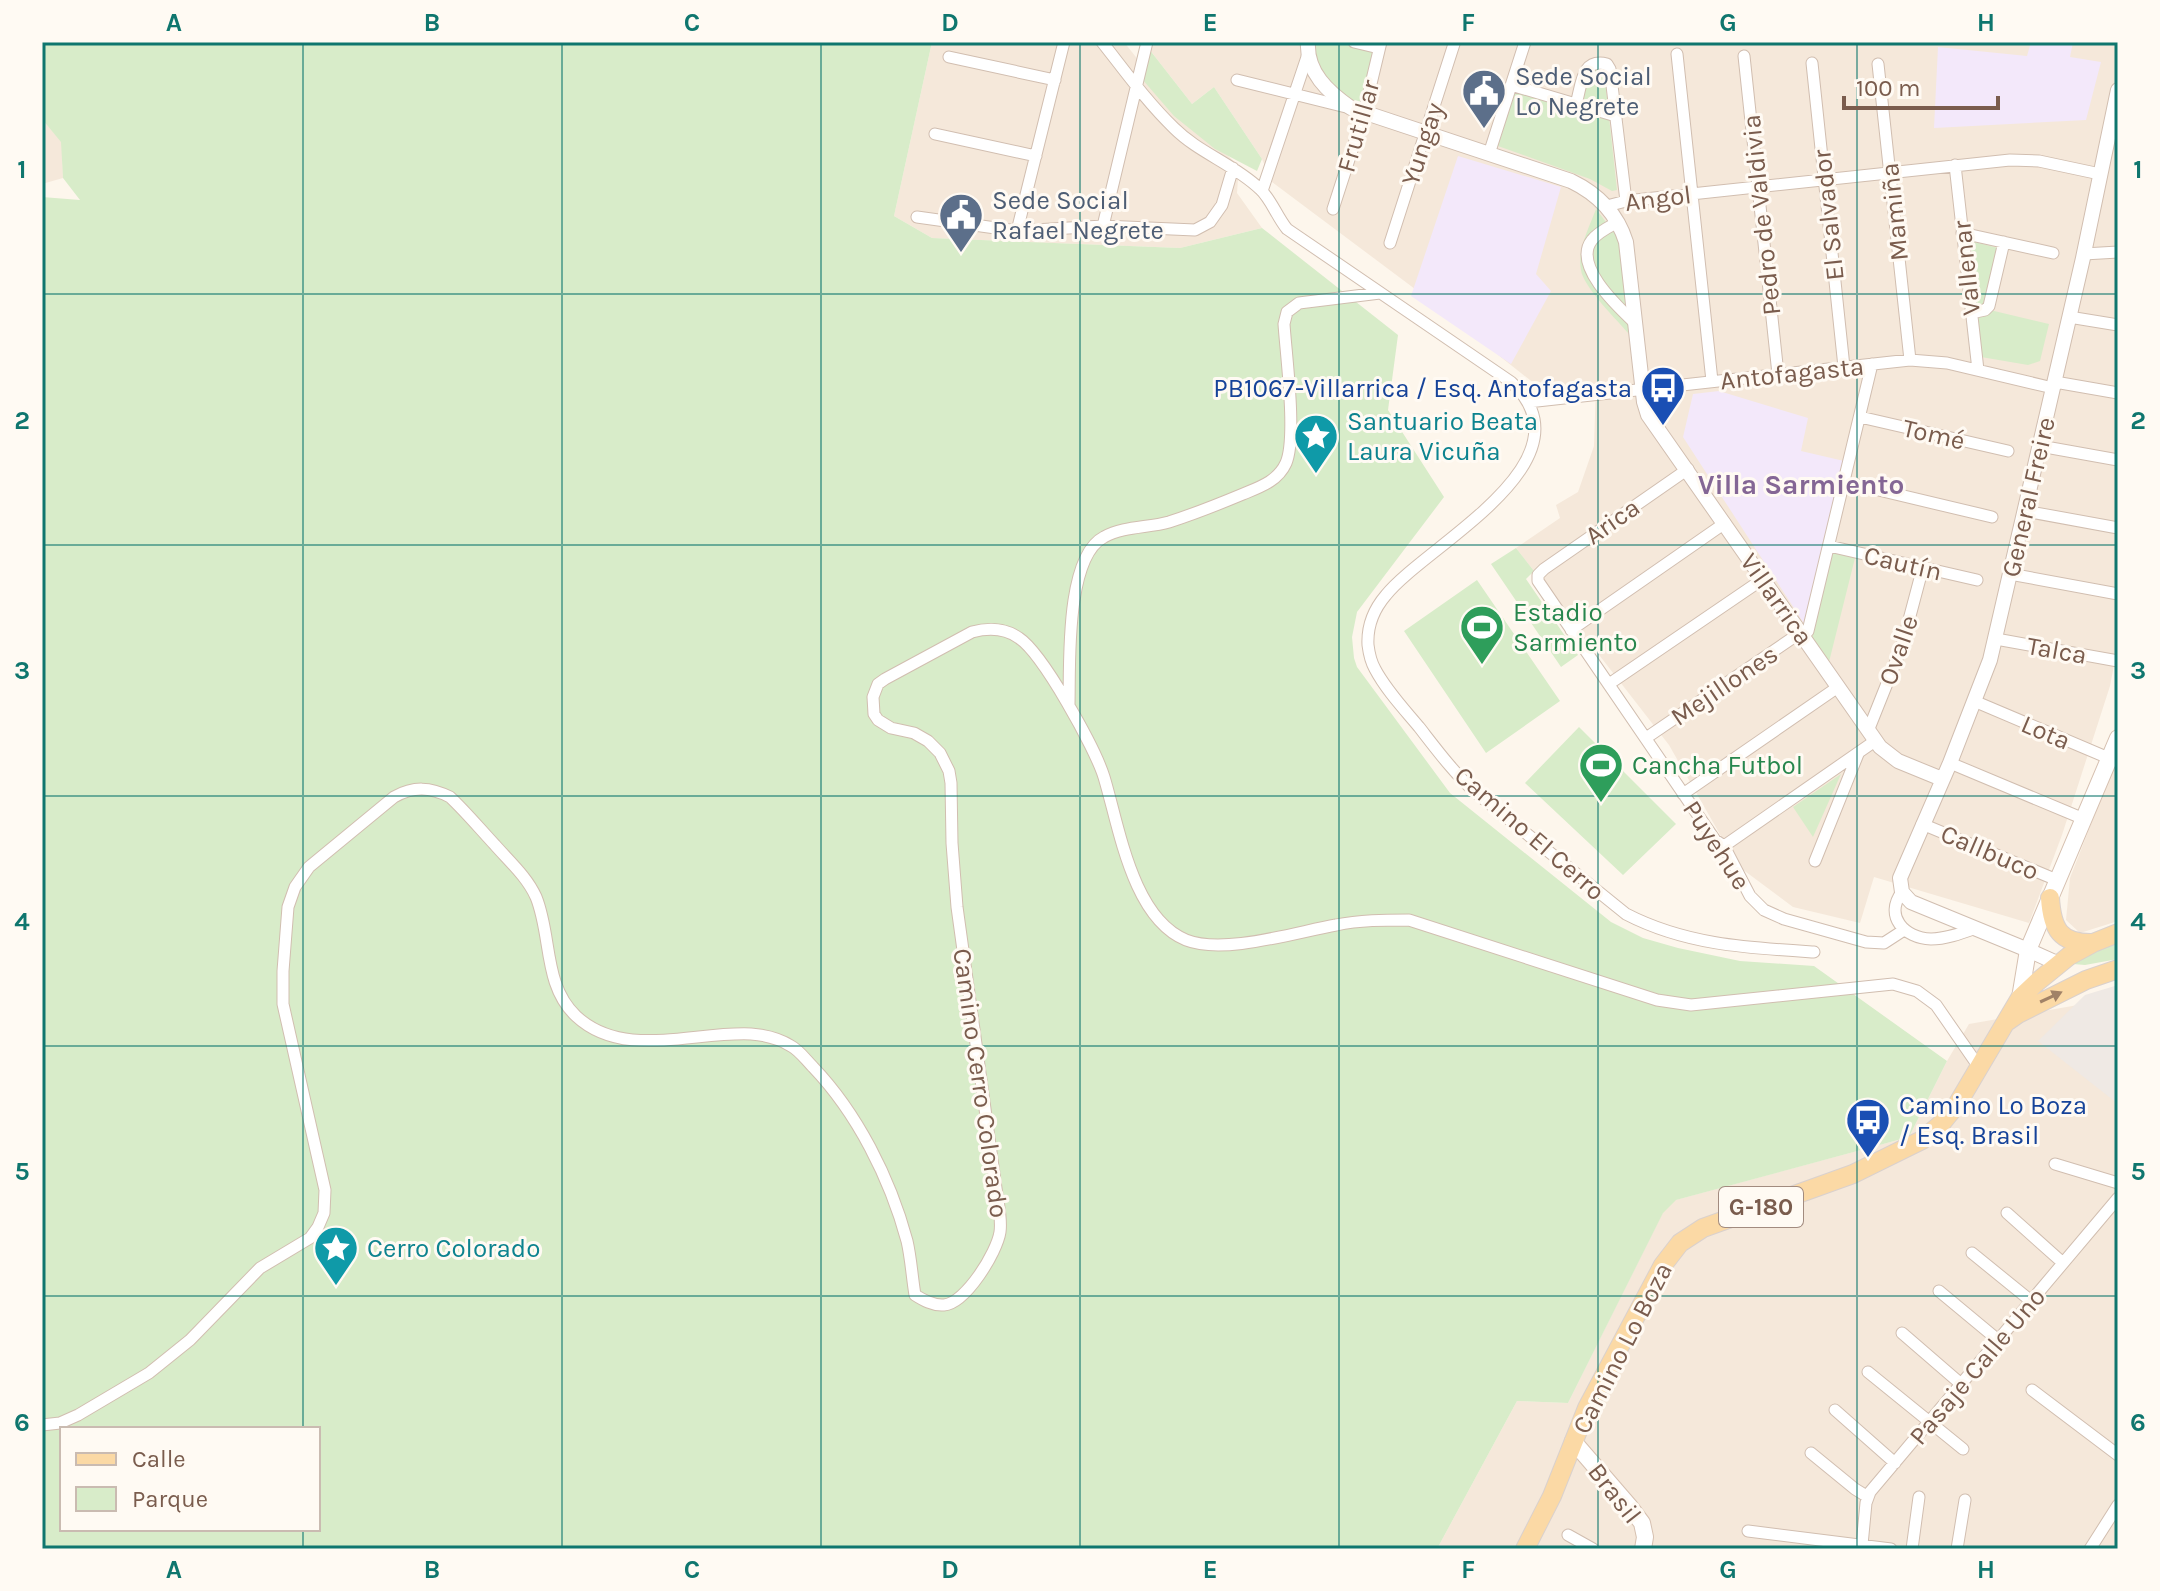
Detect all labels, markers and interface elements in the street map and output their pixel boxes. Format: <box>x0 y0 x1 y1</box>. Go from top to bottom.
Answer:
text: A <box>166 7 182 38</box>
text: B <box>424 7 440 38</box>
text: C <box>684 7 700 38</box>
text: D <box>941 7 959 38</box>
text: E <box>1202 7 1218 38</box>
text: F <box>1461 7 1475 38</box>
text: G <box>1719 7 1737 38</box>
text: H <box>1977 7 1995 38</box>
scale bar <box>1844 60 1998 110</box>
place label: Sede Social Lo Negrete <box>1515 61 1652 122</box>
public building icon: Sede Social Lo Negrete <box>1460 67 1508 130</box>
text: 100 m <box>1856 74 1921 102</box>
street label: Frutillar <box>1331 76 1387 176</box>
street label: Yungay <box>1395 99 1450 189</box>
street label: Pedro de Valdivia <box>1736 113 1787 317</box>
street label: El Salvador <box>1806 147 1851 282</box>
text: 1 <box>17 154 27 185</box>
text: 1 <box>2133 154 2143 185</box>
street label: Mamiña <box>1874 161 1915 263</box>
street label: Angol <box>1623 179 1693 218</box>
place label: Sede Social Rafael Negrete <box>992 185 1164 246</box>
public building icon: Sede Social Rafael Negrete <box>937 191 985 254</box>
street label: Vallenar <box>1946 218 1987 317</box>
street label: Antofagasta <box>1719 351 1866 396</box>
bus stop icon: PB1067-Villarrica / Esq. Antofagasta <box>1639 364 1687 427</box>
place label: PB1067-Villarrica / Esq. Antofagasta <box>1213 373 1632 404</box>
text: 2 <box>14 405 30 436</box>
text: 2 <box>2130 405 2146 436</box>
place label: Santuario Beata Laura Vicuña <box>1347 406 1538 467</box>
place icon: Santuario Beata Laura Vicuña <box>1292 412 1340 475</box>
street label: Tomé <box>1900 412 1968 457</box>
street label: General Freire <box>1995 414 2062 580</box>
district label: Villa Sarmiento <box>1698 468 1904 501</box>
street label: Arica <box>1579 492 1646 551</box>
street label: Cautín <box>1861 539 1945 588</box>
street label: Villarrica <box>1734 547 1820 651</box>
place label: Estadio Sarmiento <box>1513 597 1638 658</box>
sports icon: Estadio Sarmiento <box>1458 603 1506 666</box>
street label: Ovalle <box>1872 611 1925 689</box>
street label: Talca <box>2025 630 2089 671</box>
street label: Mejillones <box>1665 638 1784 733</box>
text: 3 <box>14 655 30 686</box>
text: 3 <box>2130 655 2146 686</box>
street label: Lota <box>2017 708 2075 757</box>
sports icon: Cancha Futbol <box>1577 741 1625 804</box>
place label: Cancha Futbol <box>1632 750 1803 781</box>
street label: Camino El Cerro <box>1448 760 1611 907</box>
street label: Puyehue <box>1676 795 1757 896</box>
street label: Callbuco <box>1936 818 2044 887</box>
text: 4 <box>14 906 30 937</box>
text: 4 <box>2130 906 2146 937</box>
street label: Camino Cerro Colorado <box>946 946 1015 1220</box>
one-way arrow <box>2040 990 2063 1004</box>
place label: Camino Lo Boza / Esq. Brasil <box>1899 1090 2087 1151</box>
bus stop icon: Camino Lo Boza / Esq. Brasil <box>1844 1096 1892 1159</box>
text: 5 <box>14 1156 30 1187</box>
text: 5 <box>2130 1156 2146 1187</box>
road number: G-180 <box>1719 1187 1803 1227</box>
place icon: Cerro Colorado <box>312 1224 360 1287</box>
place label: Cerro Colorado <box>367 1233 540 1264</box>
street label: Camino Lo Boza <box>1566 1257 1679 1439</box>
street label: Pasaje Calle Uno <box>1903 1281 2052 1451</box>
text: 6 <box>14 1407 30 1438</box>
text: 6 <box>2130 1407 2146 1438</box>
legend <box>60 1427 320 1531</box>
text: Calle <box>132 1445 186 1473</box>
street label: Brasil <box>1581 1457 1648 1530</box>
text: Parque <box>132 1485 208 1513</box>
text: A <box>166 1554 182 1585</box>
text: B <box>424 1554 440 1585</box>
text: C <box>684 1554 700 1585</box>
text: D <box>941 1554 959 1585</box>
text: E <box>1202 1554 1218 1585</box>
text: F <box>1461 1554 1475 1585</box>
text: G <box>1719 1554 1737 1585</box>
text: H <box>1977 1554 1995 1585</box>

